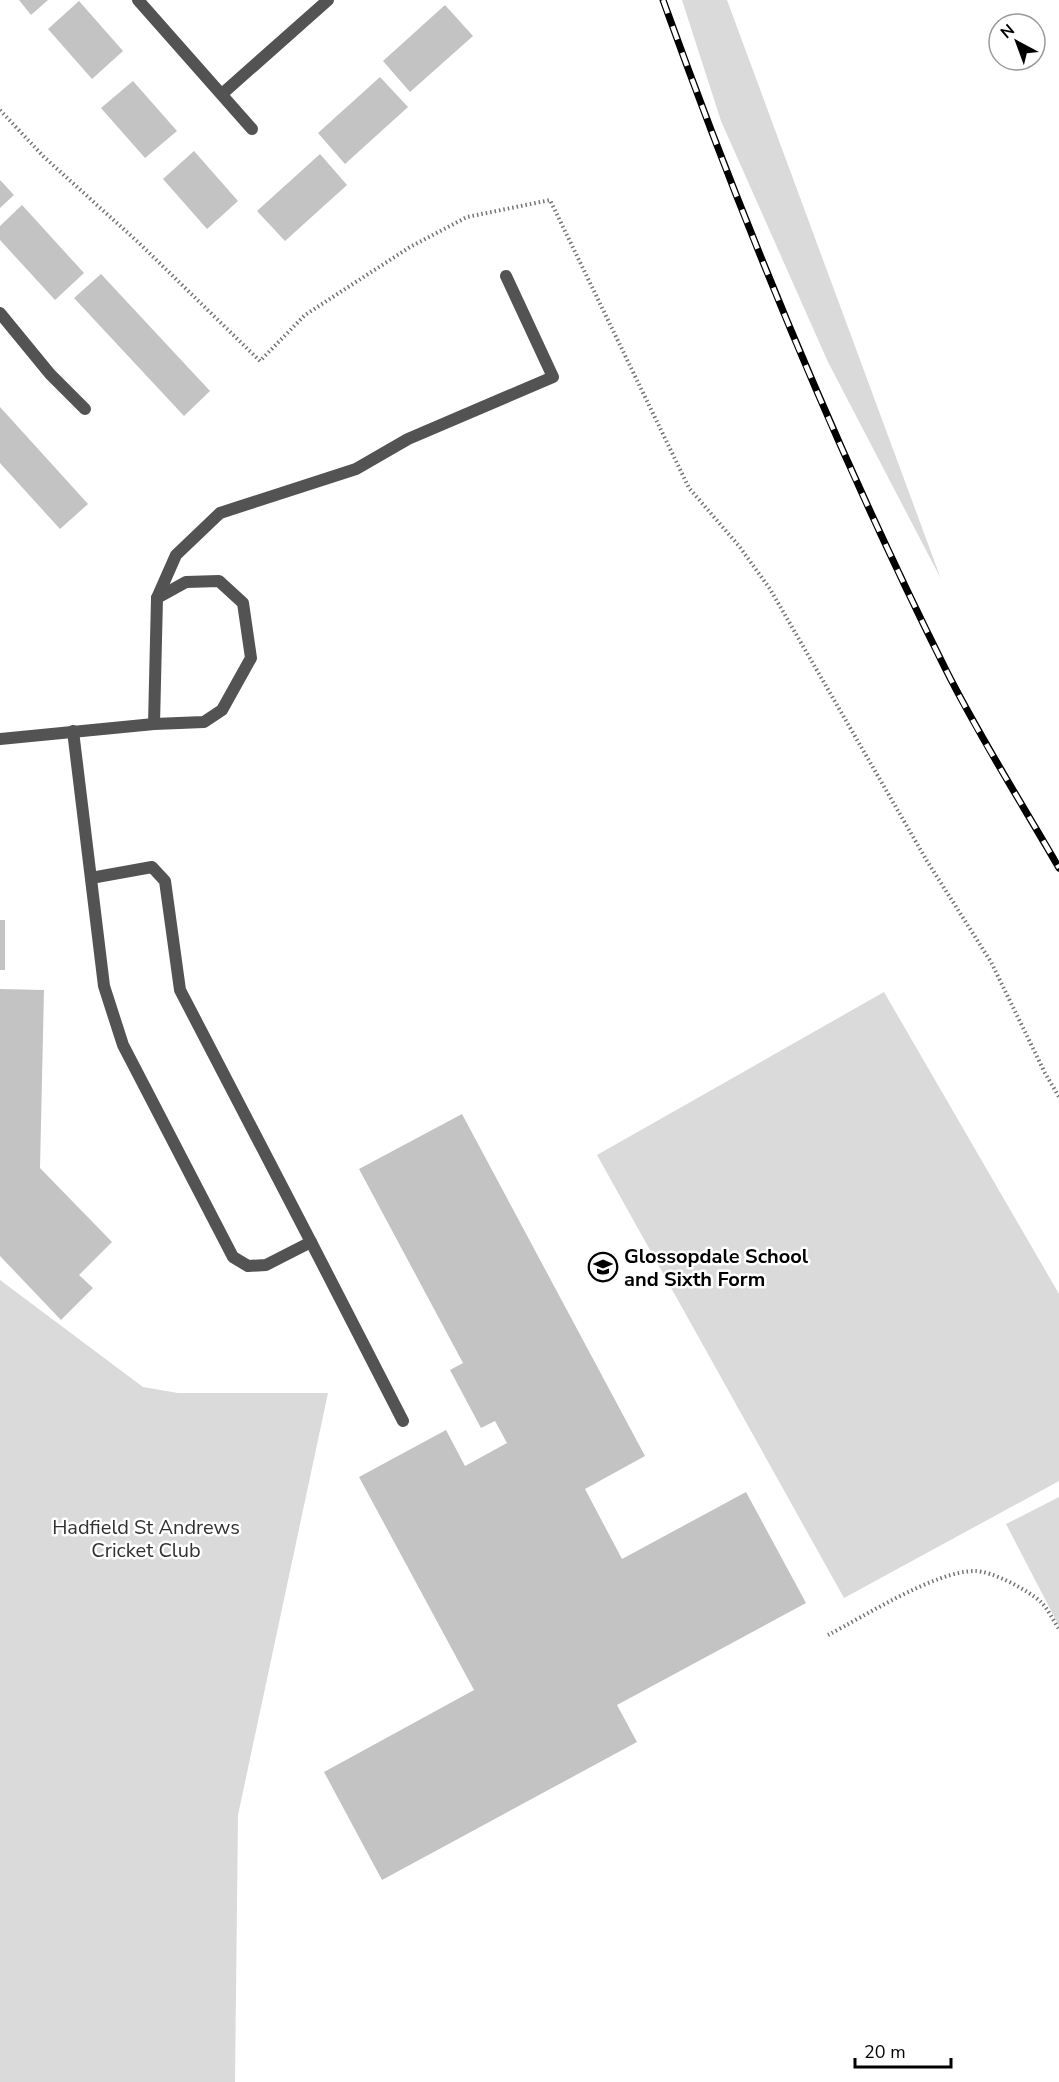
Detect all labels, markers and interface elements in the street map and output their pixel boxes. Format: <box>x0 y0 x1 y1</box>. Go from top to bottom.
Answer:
north arrow <box>987 12 1047 72</box>
text: N <box>996 19 1020 44</box>
place label: Glossopdale School and Sixth Form <box>624 1243 809 1293</box>
school or university icon: Glossopdale School and Sixth Form <box>587 1251 619 1283</box>
park label: Hadfield St Andrews Cricket Club <box>52 1514 240 1564</box>
scale bar <box>855 2031 951 2069</box>
text: 20 m <box>864 2040 906 2064</box>

